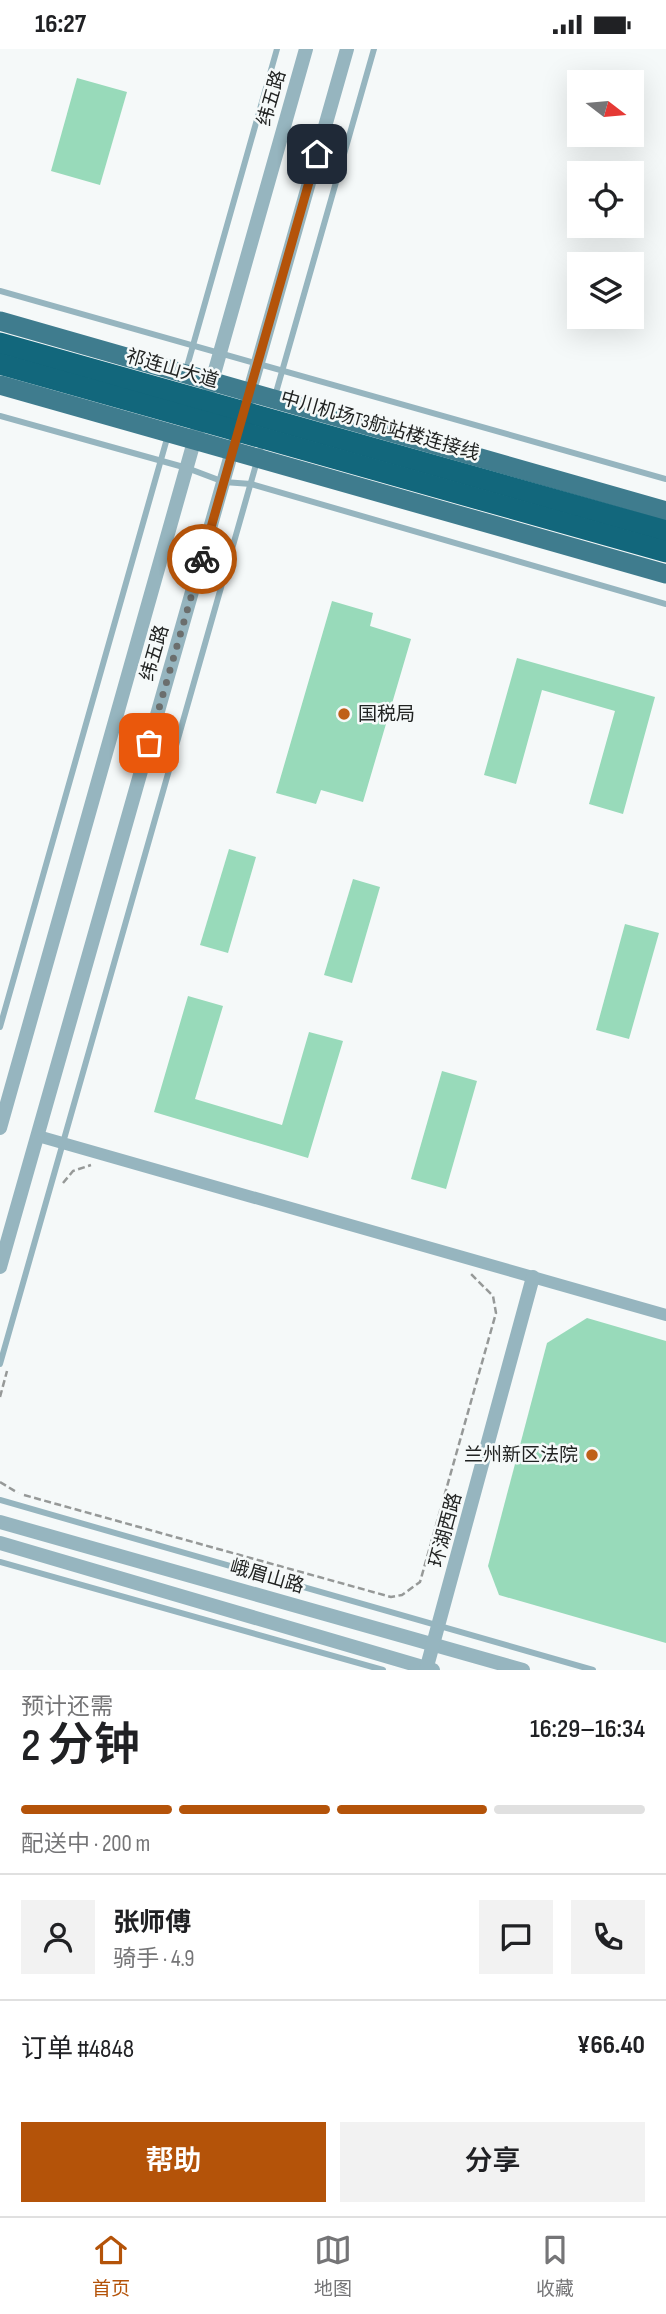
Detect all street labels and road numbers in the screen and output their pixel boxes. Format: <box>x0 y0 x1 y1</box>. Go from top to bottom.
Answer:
street label: 纬五路 <box>253 67 291 129</box>
street label: 祁连山大道 <box>123 345 221 393</box>
street label: 中川机场T3航站楼连接线 <box>278 387 482 465</box>
street label: 纬五路 <box>136 622 174 684</box>
street label: 环湖西路 <box>425 1490 467 1570</box>
street label: 峨眉山路 <box>227 1555 307 1599</box>

